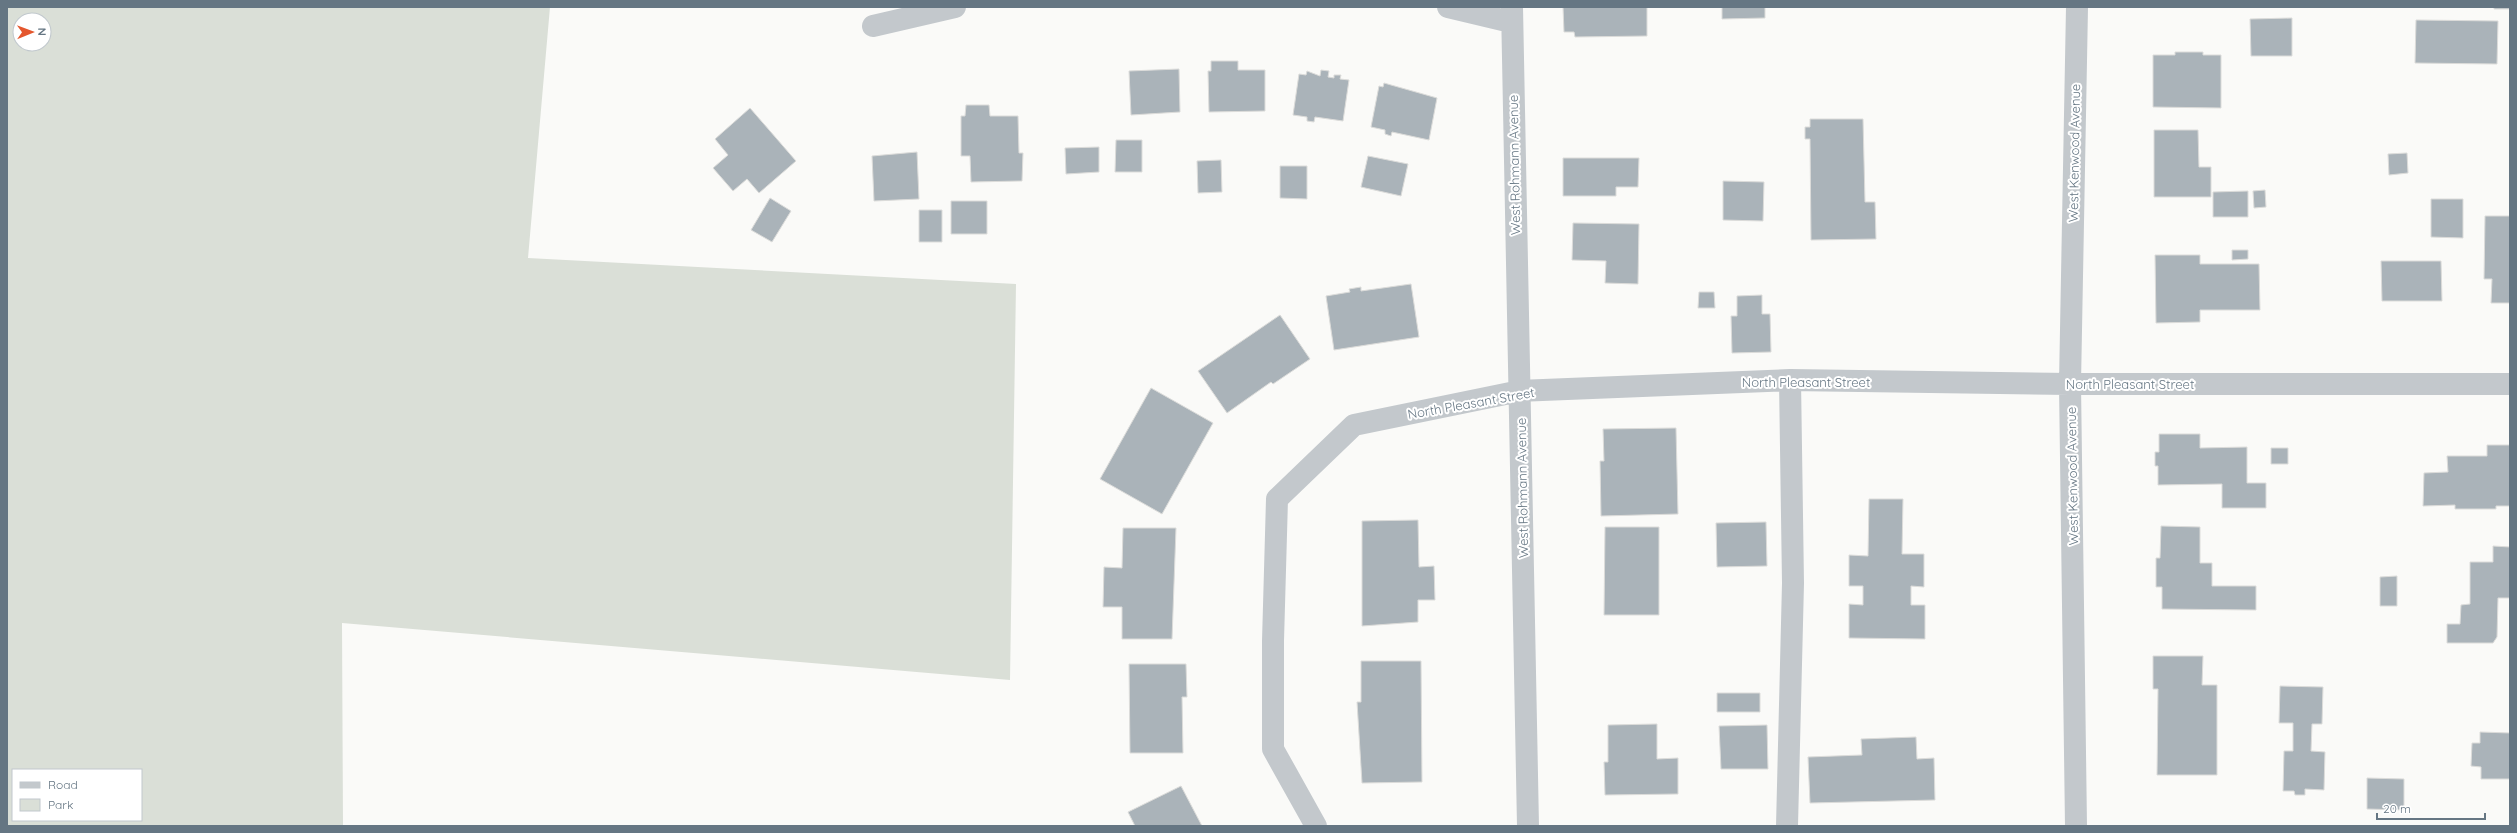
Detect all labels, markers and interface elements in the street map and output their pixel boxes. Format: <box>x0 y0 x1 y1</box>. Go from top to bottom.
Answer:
north arrow <box>12 12 52 52</box>
text: N <box>35 28 49 36</box>
street label: West Kenwood Avenue <box>2065 84 2083 222</box>
street label: West Rohmann Avenue <box>1505 95 1523 235</box>
street label: North Pleasant Street <box>1742 374 1870 390</box>
street label: North Pleasant Street <box>2066 376 2194 392</box>
street label: North Pleasant Street <box>1406 384 1536 422</box>
street label: West Kenwood Avenue <box>2063 407 2081 545</box>
street label: West Rohmann Avenue <box>1513 418 1531 558</box>
legend <box>12 769 142 821</box>
text: Road <box>48 777 78 792</box>
scale bar <box>2377 795 2485 821</box>
text: Park <box>48 797 73 812</box>
text: 20 m <box>2383 801 2411 816</box>

